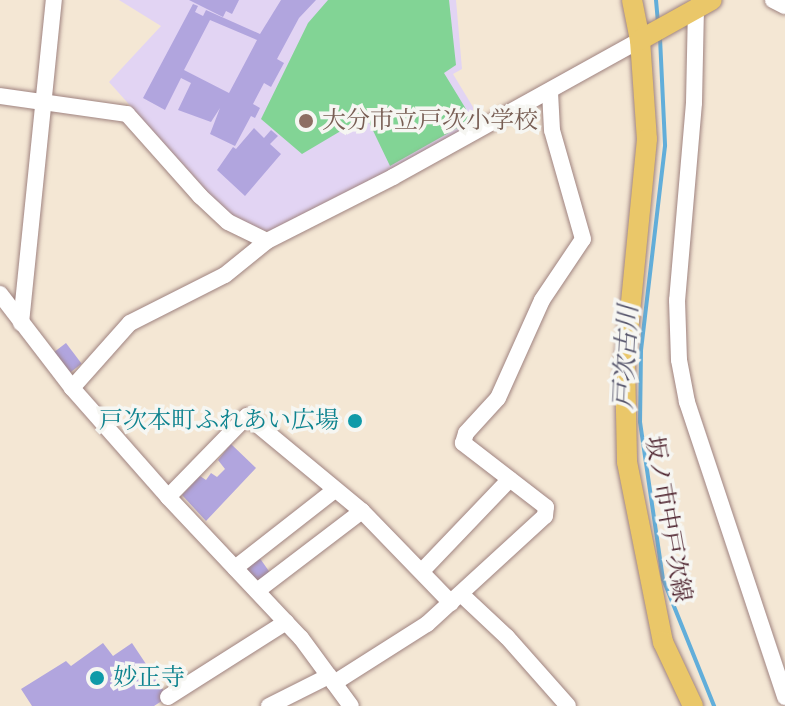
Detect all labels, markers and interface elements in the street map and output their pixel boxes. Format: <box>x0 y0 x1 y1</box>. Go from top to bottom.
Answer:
place label: 大分市立戸次小学校 <box>322 107 538 135</box>
marker: 大分市立戸次小学校 <box>297 112 315 130</box>
water label: 戸次古川 <box>608 304 644 410</box>
place label: 戸次本町ふれあい広場 <box>99 407 339 435</box>
marker: 戸次本町ふれあい広場 <box>346 412 364 430</box>
street label: 坂ノ市中戸次線 <box>639 434 697 604</box>
place label: 妙正寺 <box>113 664 185 692</box>
marker: 妙正寺 <box>88 669 106 687</box>

